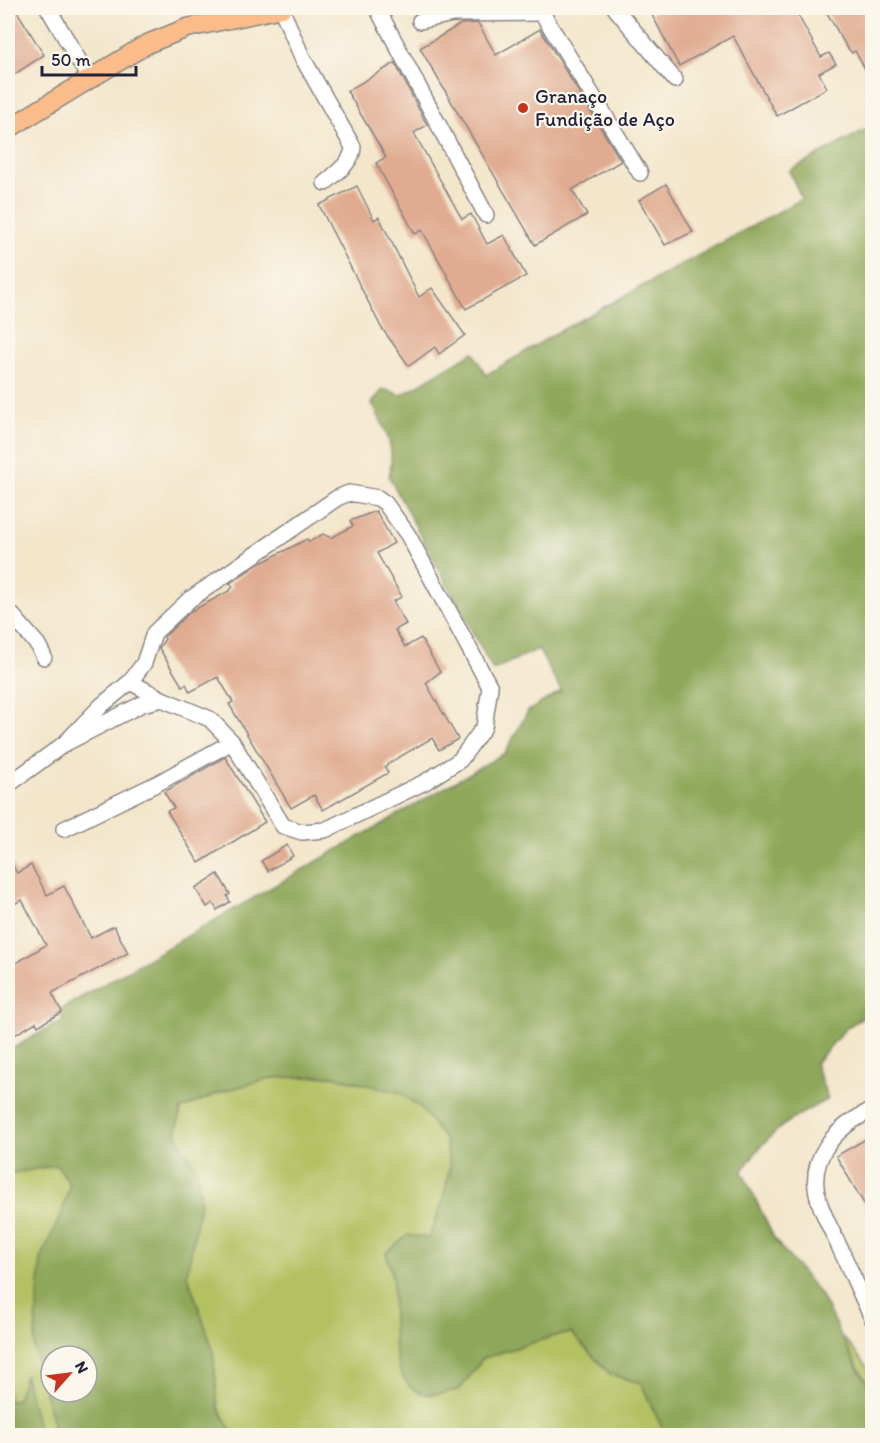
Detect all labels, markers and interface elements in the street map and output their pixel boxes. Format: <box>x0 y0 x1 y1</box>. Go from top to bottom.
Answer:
scale bar <box>42 39 136 77</box>
text: 50 m <box>51 49 91 71</box>
place label: Granaço Fundição de Aço <box>535 84 675 131</box>
marker: Granaço Fundição de Aço <box>516 101 530 115</box>
north arrow <box>39 1344 99 1404</box>
text: N <box>71 1358 93 1376</box>

